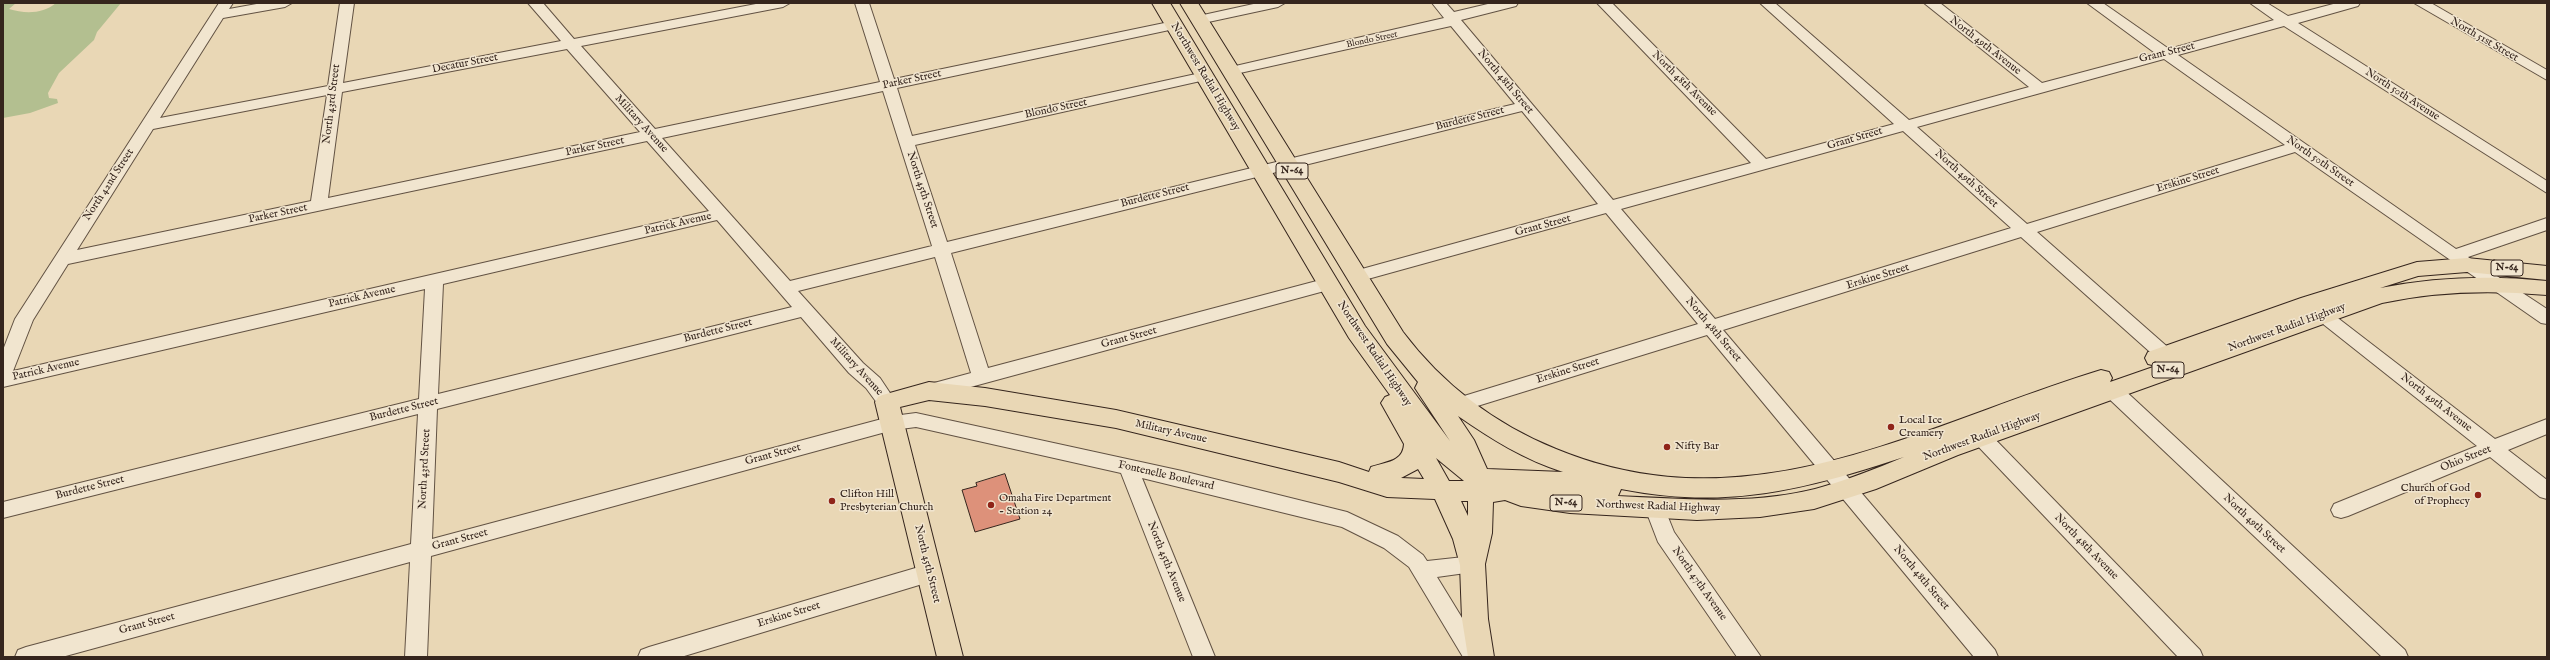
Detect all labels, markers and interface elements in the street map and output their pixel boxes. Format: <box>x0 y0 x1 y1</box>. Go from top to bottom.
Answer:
street label: North 49th Avenue <box>1947 14 2023 78</box>
street label: North 51st Street <box>2448 15 2520 65</box>
street label: Northwest Radial Highway <box>1167 20 1243 134</box>
street label: Blondo Street <box>1345 29 1399 51</box>
street label: Grant Street <box>2138 40 2196 66</box>
street label: North 48th Street <box>1474 47 1536 117</box>
street label: North 48th Avenue <box>1649 49 1719 119</box>
street label: Decatur Street <box>431 51 499 77</box>
street label: North 43rd Street <box>321 63 343 145</box>
street label: North 50th Avenue <box>2362 66 2442 124</box>
street label: Parker Street <box>881 67 943 93</box>
street label: Military Avenue <box>612 92 670 156</box>
street label: Blondo Street <box>1024 96 1088 122</box>
street label: Burdette Street <box>1434 104 1506 134</box>
street label: Grant Street <box>1826 125 1884 153</box>
street label: Parker Street <box>564 134 626 160</box>
street label: North 50th Street <box>2283 134 2357 190</box>
street label: North 42nd Street <box>81 147 137 223</box>
street label: North 49th Street <box>1932 147 2000 211</box>
street label: North 45th Street <box>903 150 941 230</box>
road number: N-64 <box>1276 163 1308 179</box>
street label: Erskine Street <box>2155 164 2221 196</box>
street label: Burdette Street <box>1119 181 1191 211</box>
street label: Parker Street <box>247 201 309 227</box>
street label: Patrick Avenue <box>643 210 713 238</box>
street label: Grant Street <box>1514 212 1572 240</box>
road number: N-64 <box>2491 260 2523 276</box>
street label: Erskine Street <box>1845 261 1911 293</box>
street label: Patrick Avenue <box>327 283 397 311</box>
street label: North 48th Street <box>1682 295 1744 365</box>
street label: Northwest Radial Highway <box>1334 299 1414 409</box>
street label: Northwest Radial Highway <box>2226 301 2348 355</box>
street label: Burdette Street <box>682 316 754 346</box>
street label: Grant Street <box>1100 324 1158 352</box>
street label: Military Avenue <box>827 335 885 399</box>
street label: Erskine Street <box>1535 355 1601 387</box>
street label: Patrick Avenue <box>11 356 81 384</box>
road number: N-64 <box>2152 362 2184 378</box>
street label: North 49th Avenue <box>2398 371 2474 435</box>
street label: Burdette Street <box>368 395 440 425</box>
street label: Northwest Radial Highway <box>1921 410 2043 464</box>
place label: Local Ice Creamery <box>1899 414 1944 440</box>
street label: Military Avenue <box>1134 417 1208 447</box>
marker: Local Ice Creamery <box>1886 422 1896 432</box>
street label: North 43rd Street <box>416 429 434 509</box>
place label: Nifty Bar <box>1675 440 1719 454</box>
street label: Grant Street <box>744 441 802 469</box>
marker: Nifty Bar <box>1662 442 1672 452</box>
street label: Ohio Street <box>2439 443 2493 475</box>
street label: Fontenelle Boulevard <box>1117 459 1215 493</box>
street label: Burdette Street <box>54 473 126 503</box>
place label: Church of God of Prophecy <box>2401 482 2470 508</box>
place label: Clifton Hill Presbyterian Church <box>840 488 933 514</box>
marker: Church of God of Prophecy <box>2473 490 2483 500</box>
place label: Omaha Fire Department - Station 24 <box>999 492 1111 518</box>
street label: North 49th Street <box>2220 492 2288 556</box>
road number: N-64 <box>1550 495 1582 511</box>
marker: Clifton Hill Presbyterian Church <box>827 496 837 506</box>
street label: Northwest Radial Highway <box>1596 498 1720 516</box>
marker: Omaha Fire Department - Station 24 <box>986 500 996 510</box>
street label: North 48th Avenue <box>2051 511 2121 583</box>
street label: North 45th Avenue <box>1144 520 1188 604</box>
street label: North 45th Street <box>911 524 943 604</box>
street label: Grant Street <box>431 526 489 554</box>
street label: North 48th Street <box>1890 543 1952 613</box>
street label: North 47th Avenue <box>1669 545 1729 623</box>
street label: Erskine Street <box>756 599 822 631</box>
street label: Grant Street <box>118 610 176 638</box>

